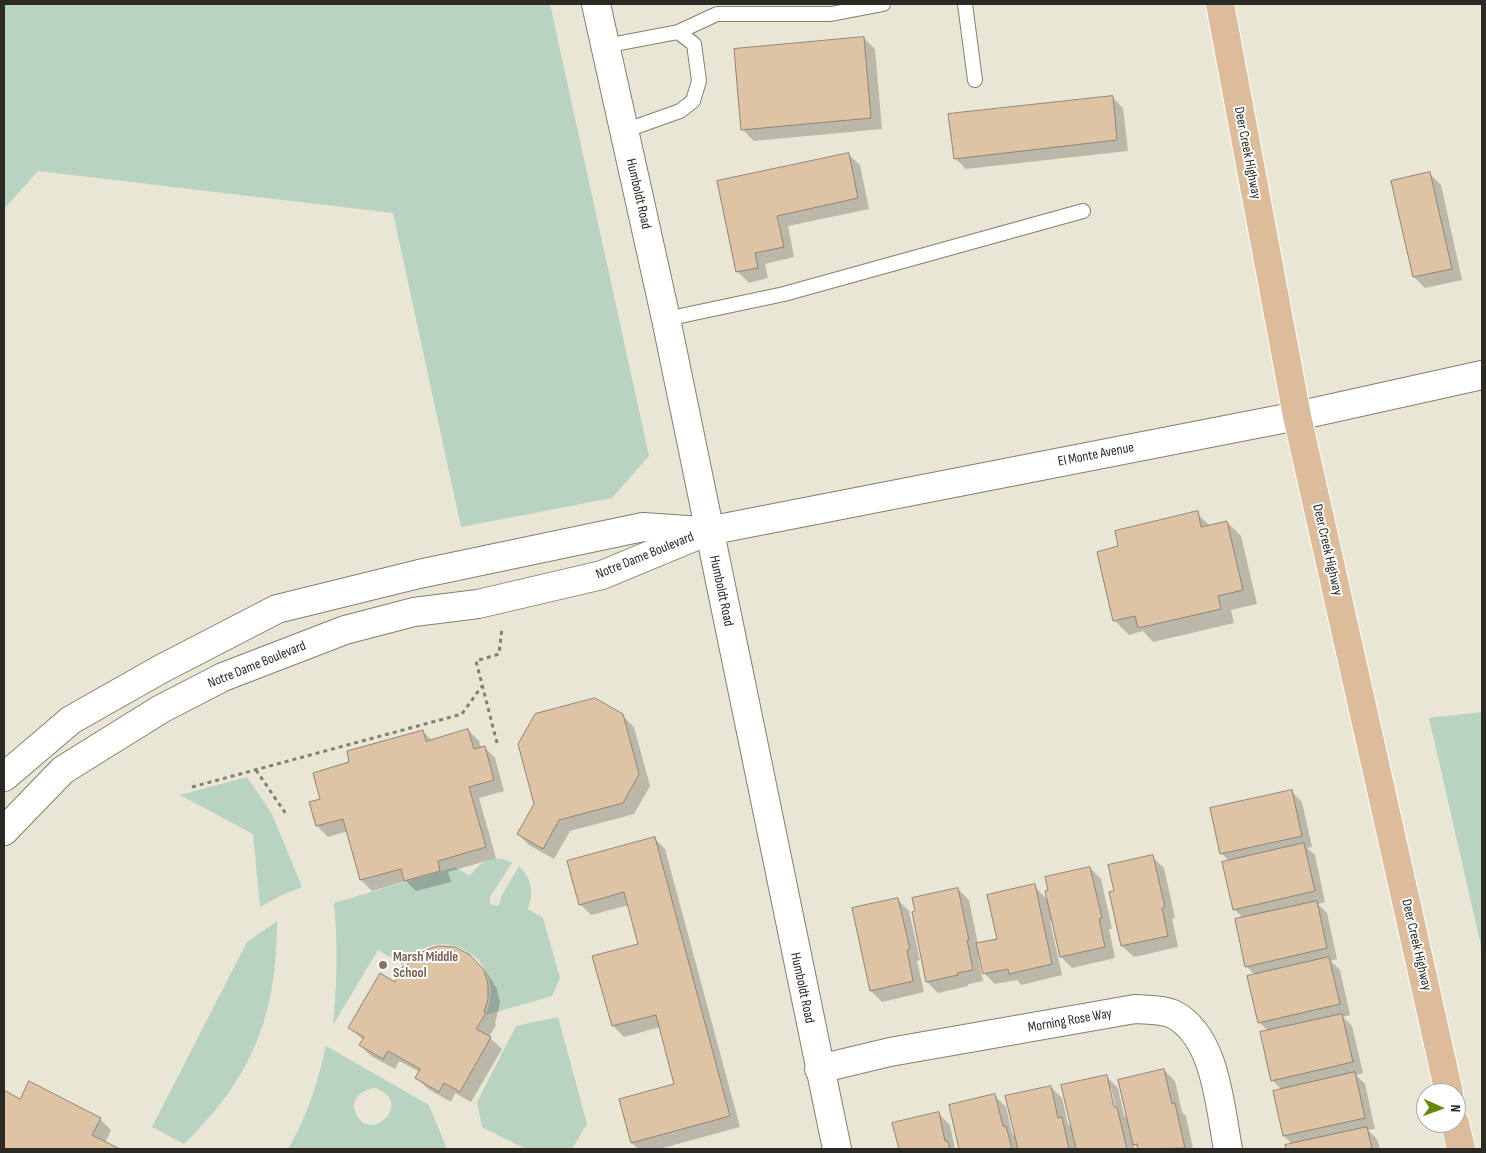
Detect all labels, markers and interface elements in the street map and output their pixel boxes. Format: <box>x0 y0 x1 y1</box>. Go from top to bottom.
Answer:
street label: Deer Creek Highway <box>1230 106 1264 200</box>
street label: Humboldt Road <box>622 157 654 231</box>
street label: El Monte Avenue <box>1057 439 1135 471</box>
street label: Deer Creek Highway <box>1308 503 1346 597</box>
street label: Notre Dame Boulevard <box>594 529 696 583</box>
street label: Humboldt Road <box>705 554 737 628</box>
street label: Notre Dame Boulevard <box>206 638 308 692</box>
street label: Deer Creek Highway <box>1397 898 1435 992</box>
place label: Marsh Middle School <box>393 949 458 982</box>
street label: Humboldt Road <box>786 951 818 1025</box>
marker: Marsh Middle School <box>377 959 389 971</box>
street label: Morning Rose Way <box>1027 1005 1113 1037</box>
north arrow <box>1416 1083 1466 1133</box>
text: N <box>1447 1104 1464 1113</box>

